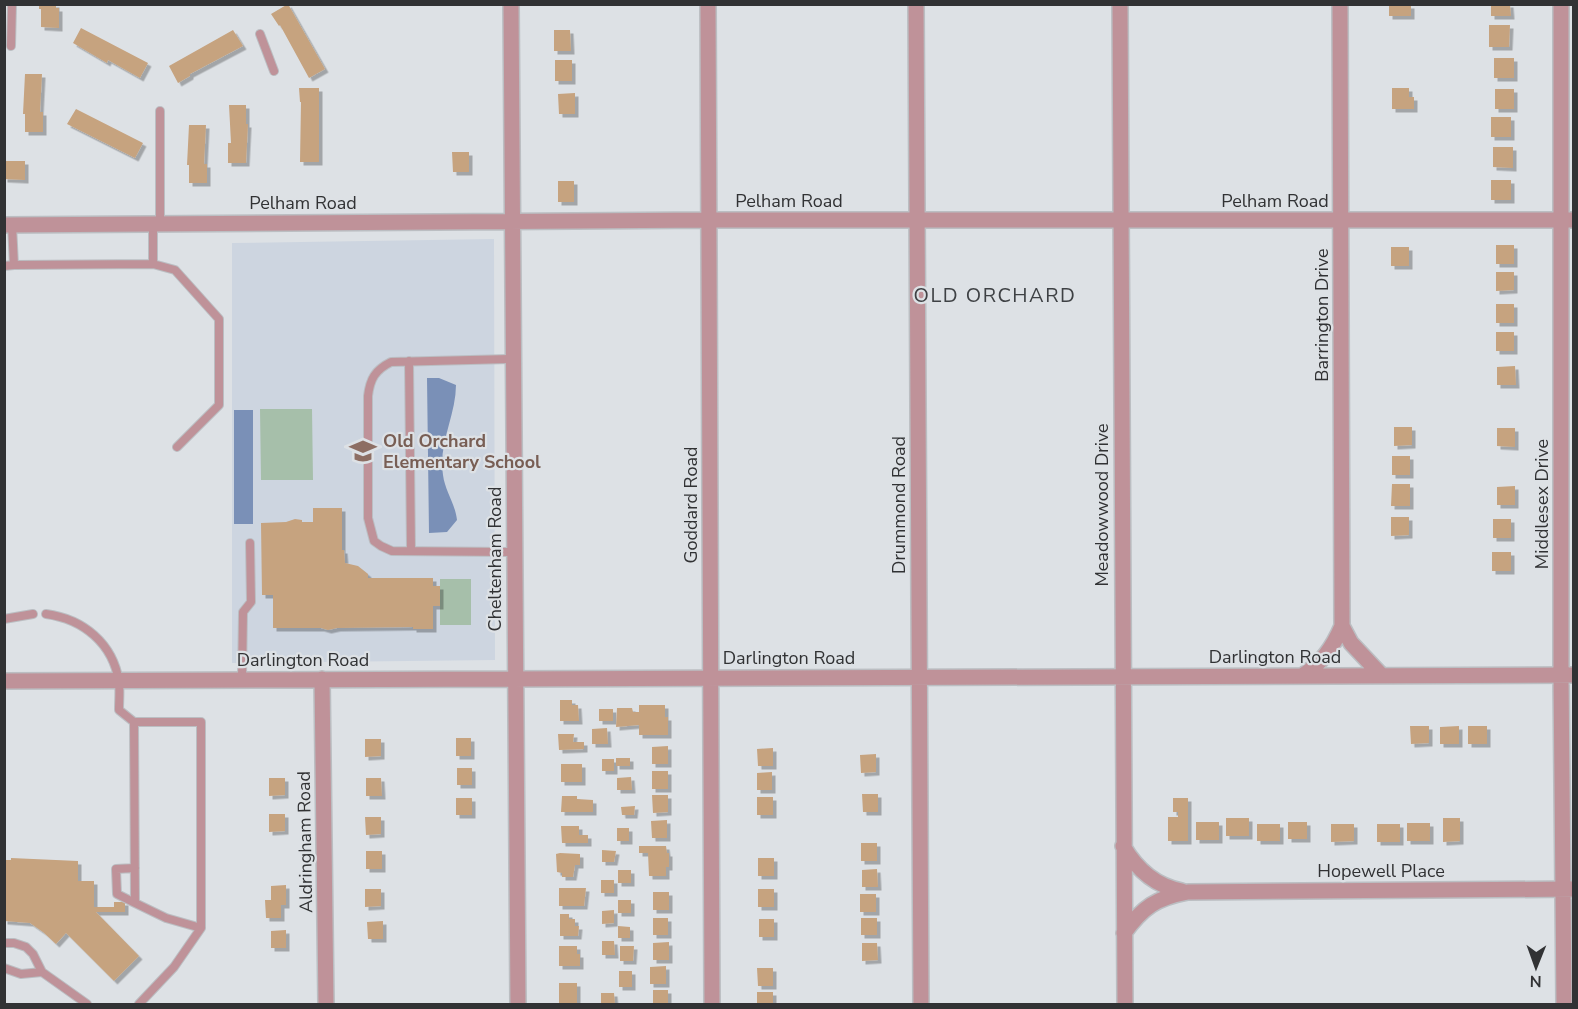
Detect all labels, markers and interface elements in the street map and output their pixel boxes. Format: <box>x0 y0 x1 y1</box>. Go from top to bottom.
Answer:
street label: Pelham Road <box>735 189 843 213</box>
street label: Pelham Road <box>1221 189 1329 213</box>
street label: Pelham Road <box>249 191 357 215</box>
street label: Barrington Drive <box>1310 248 1334 382</box>
district label: OLD ORCHARD <box>914 282 1076 309</box>
street label: Meadowwood Drive <box>1090 423 1114 587</box>
place label: Old Orchard Elementary School <box>383 429 541 474</box>
school or university icon: Old Orchard Elementary School <box>348 436 378 466</box>
street label: Drummond Road <box>887 436 911 574</box>
street label: Middlesex Drive <box>1530 439 1554 569</box>
street label: Goddard Road <box>679 447 703 563</box>
street label: Cheltenham Road <box>483 487 507 631</box>
street label: Darlington Road <box>1209 645 1341 669</box>
street label: Darlington Road <box>723 646 855 670</box>
street label: Darlington Road <box>237 648 369 672</box>
street label: Aldringham Road <box>292 771 318 913</box>
street label: Hopewell Place <box>1317 859 1445 883</box>
north arrow <box>1506 937 1566 997</box>
text: N <box>1530 970 1542 992</box>

